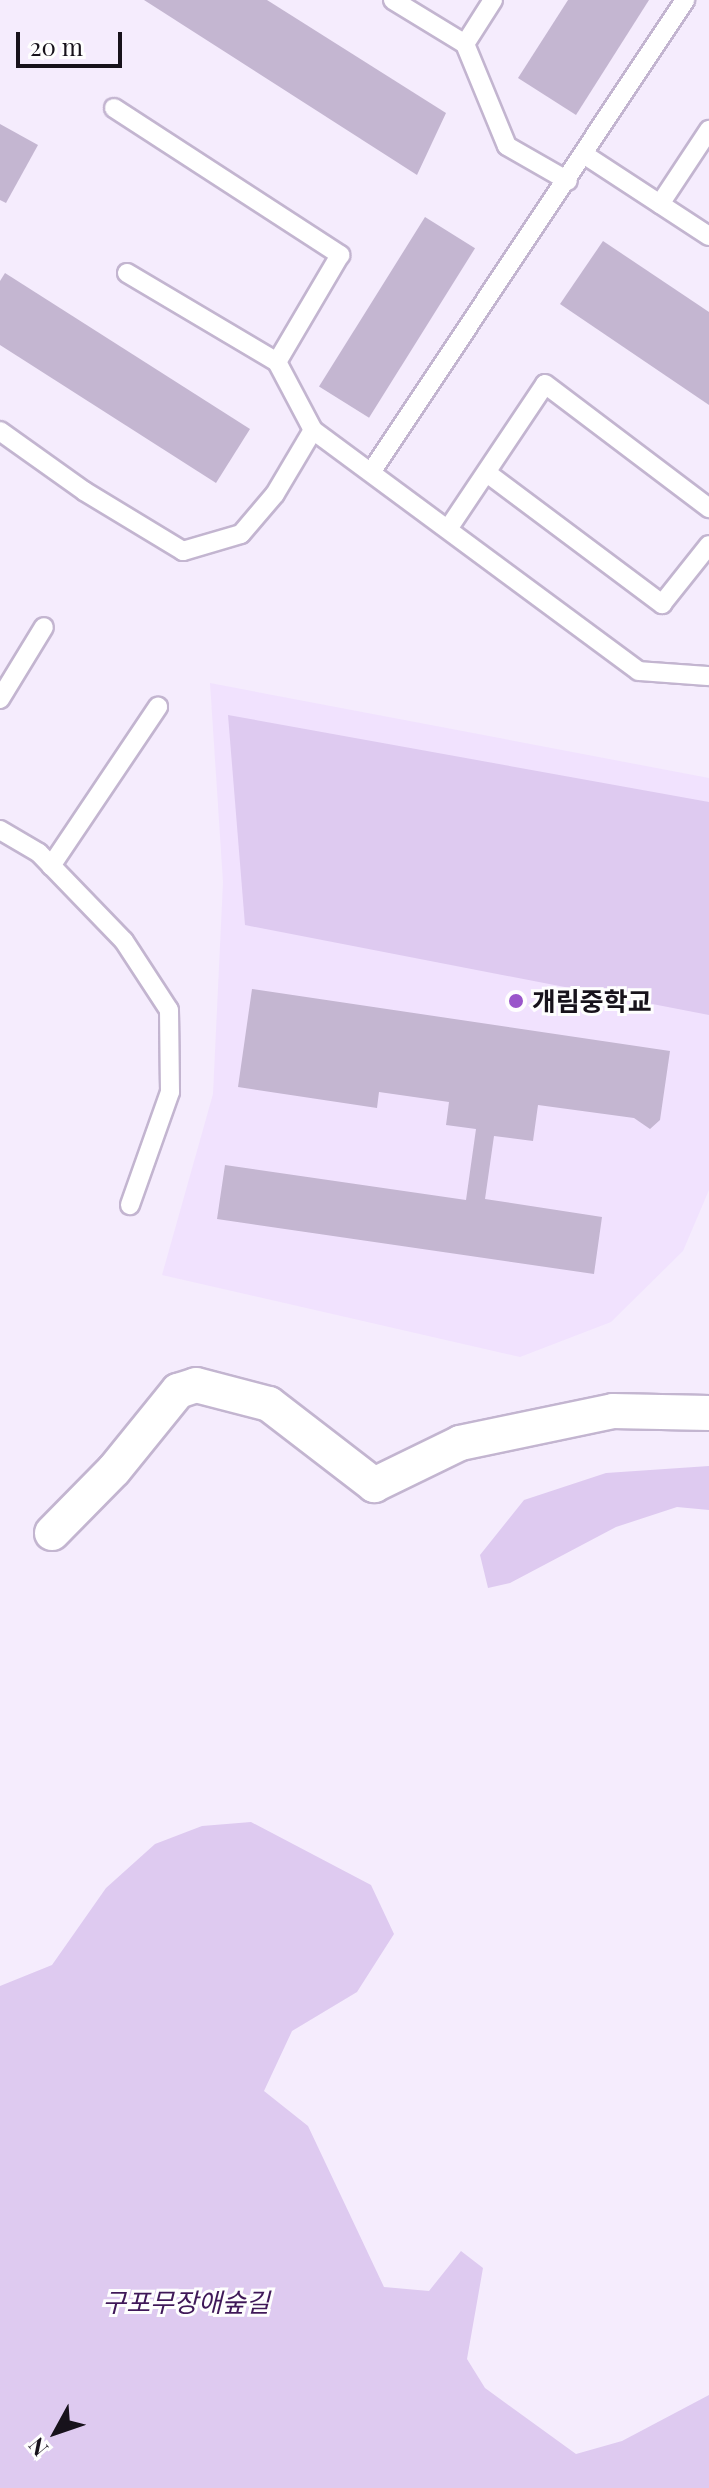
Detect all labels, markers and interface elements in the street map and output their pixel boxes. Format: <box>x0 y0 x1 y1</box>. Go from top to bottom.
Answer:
scale bar <box>20 16 126 66</box>
text: 20 m <box>30 30 83 62</box>
place label: 개림중학교 <box>532 985 652 1017</box>
marker: 개림중학교 <box>507 992 525 1010</box>
park label: 구포무장애숲길 <box>102 2286 270 2318</box>
north arrow <box>16 2392 96 2472</box>
text: N <box>21 2432 54 2463</box>

